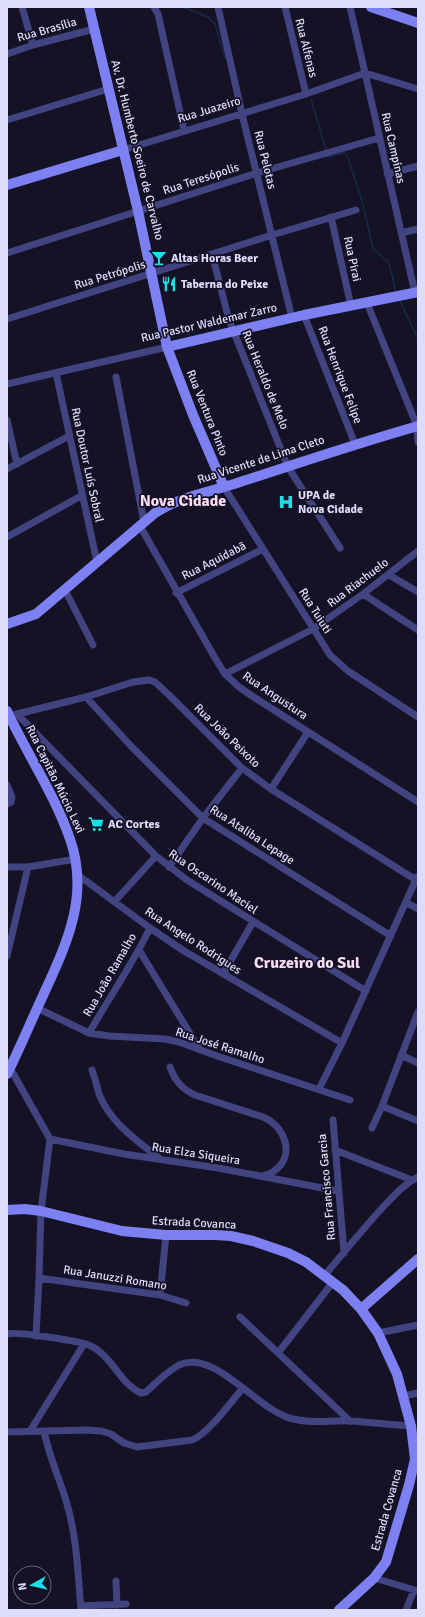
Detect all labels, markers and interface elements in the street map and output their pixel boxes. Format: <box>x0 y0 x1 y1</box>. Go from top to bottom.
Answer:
street label: Rua Brasília <box>16 14 78 46</box>
street label: Rua Alfenas <box>291 17 321 79</box>
street label: Av. Dr. Humberto Soeiro de Carvalho <box>107 58 167 242</box>
street label: Rua Juazeiro <box>176 93 242 127</box>
street label: Rua Campínas <box>378 111 408 185</box>
street label: Rua Pelotas <box>250 129 280 191</box>
street label: Rua Teresópolis <box>161 160 241 198</box>
street label: Rua Pirai <box>340 235 364 283</box>
bar icon: Altas Horas Beer <box>150 249 168 267</box>
place label: Altas Horas Beer <box>171 251 258 266</box>
street label: Rua Petrópolis <box>72 257 148 293</box>
restaurant icon: Taberna do Peixe <box>160 275 178 293</box>
place label: Taberna do Peixe <box>181 277 268 292</box>
street label: Rua Pastor Waldemar Zarro <box>139 300 279 346</box>
street label: Rua Henrique Felipe <box>314 324 366 426</box>
street label: Rua Heraldo de Melo <box>238 328 292 432</box>
street label: Rua Ventura Pinto <box>183 368 231 458</box>
street label: Rua Doutor Luís Sobral <box>67 406 107 524</box>
street label: Rua Vicente de Lima Cleto <box>196 432 326 488</box>
place label: UPA de Nova Cidade <box>298 488 363 517</box>
district label: Nova Cidade <box>140 491 226 511</box>
hospital icon: UPA de Nova Cidade <box>277 493 295 511</box>
street label: Rua Aquidabã <box>179 538 249 584</box>
street label: Rua Riachuelo <box>324 555 392 611</box>
street label: Rua Tuiuti <box>295 585 335 637</box>
street label: Rua Angustura <box>240 669 310 723</box>
street label: Rua João Peixoto <box>191 701 263 771</box>
street label: Rua Capitão Múcio Levi <box>22 722 88 836</box>
street label: Rua Ataliba Lepage <box>207 802 297 868</box>
supermarket icon: AC Cortes <box>87 815 105 833</box>
place label: AC Cortes <box>108 817 161 832</box>
street label: Rua Oscarino Maciel <box>165 847 261 918</box>
street label: Rua Angelo Rodrigues <box>142 904 244 978</box>
street label: Rua João Ramalho <box>80 931 140 1019</box>
district label: Cruzeiro do Sul <box>254 953 360 973</box>
street label: Rua José Ramalho <box>174 1025 266 1067</box>
street label: Rua Francisco Garcia <box>315 1133 339 1241</box>
street label: Rua Elza Siqueira <box>151 1140 241 1168</box>
street label: Estrada Covanca <box>151 1213 237 1233</box>
street label: Rua Januzzi Romano <box>62 1262 168 1294</box>
street label: Estrada Covanca <box>368 1467 406 1553</box>
north arrow <box>12 1565 52 1605</box>
text: N <box>16 1582 30 1591</box>

